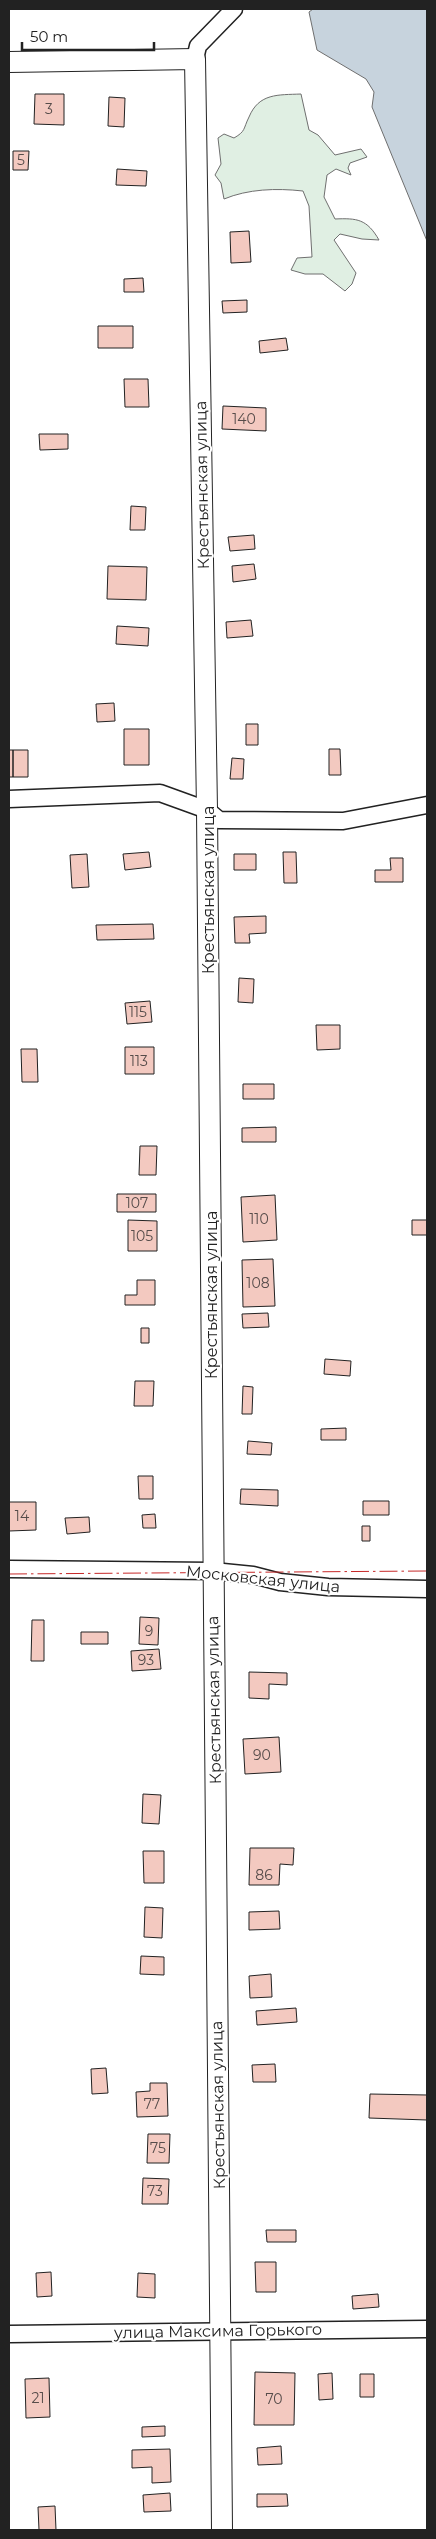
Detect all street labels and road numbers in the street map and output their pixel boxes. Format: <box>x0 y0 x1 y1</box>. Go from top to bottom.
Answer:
street label: Крестьянская улица <box>191 401 213 569</box>
street label: Крестьянская улица <box>199 806 218 974</box>
street label: Крестьянская улица <box>202 1211 221 1379</box>
street label: Московская улица <box>185 1561 341 1597</box>
street label: Крестьянская улица <box>203 1616 225 1784</box>
street label: Крестьянская улица <box>207 2021 229 2189</box>
street label: улица Максима Горького <box>113 2320 322 2342</box>

